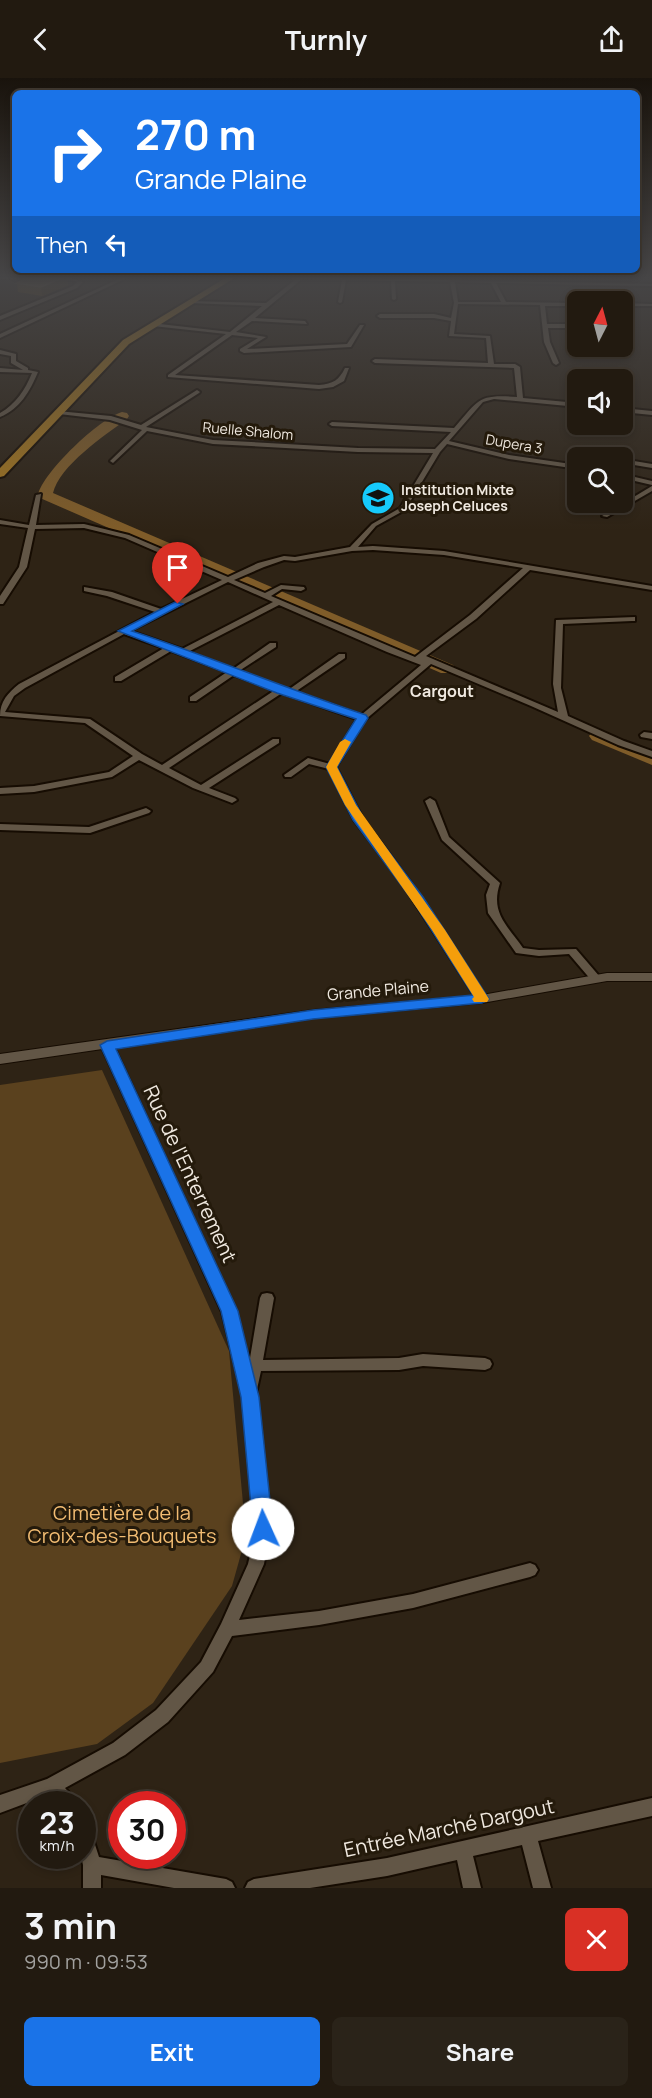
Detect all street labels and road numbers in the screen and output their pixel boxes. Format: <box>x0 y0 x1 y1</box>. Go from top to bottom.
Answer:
street label: Ruelle Shalom <box>202 417 294 444</box>
street label: Dupera 3 <box>484 429 544 458</box>
street label: Grande Plaine <box>326 975 430 1005</box>
street label: Rue de l'Enterrement <box>138 1081 243 1267</box>
street label: Entrée Marché Dargout <box>341 1792 557 1863</box>

